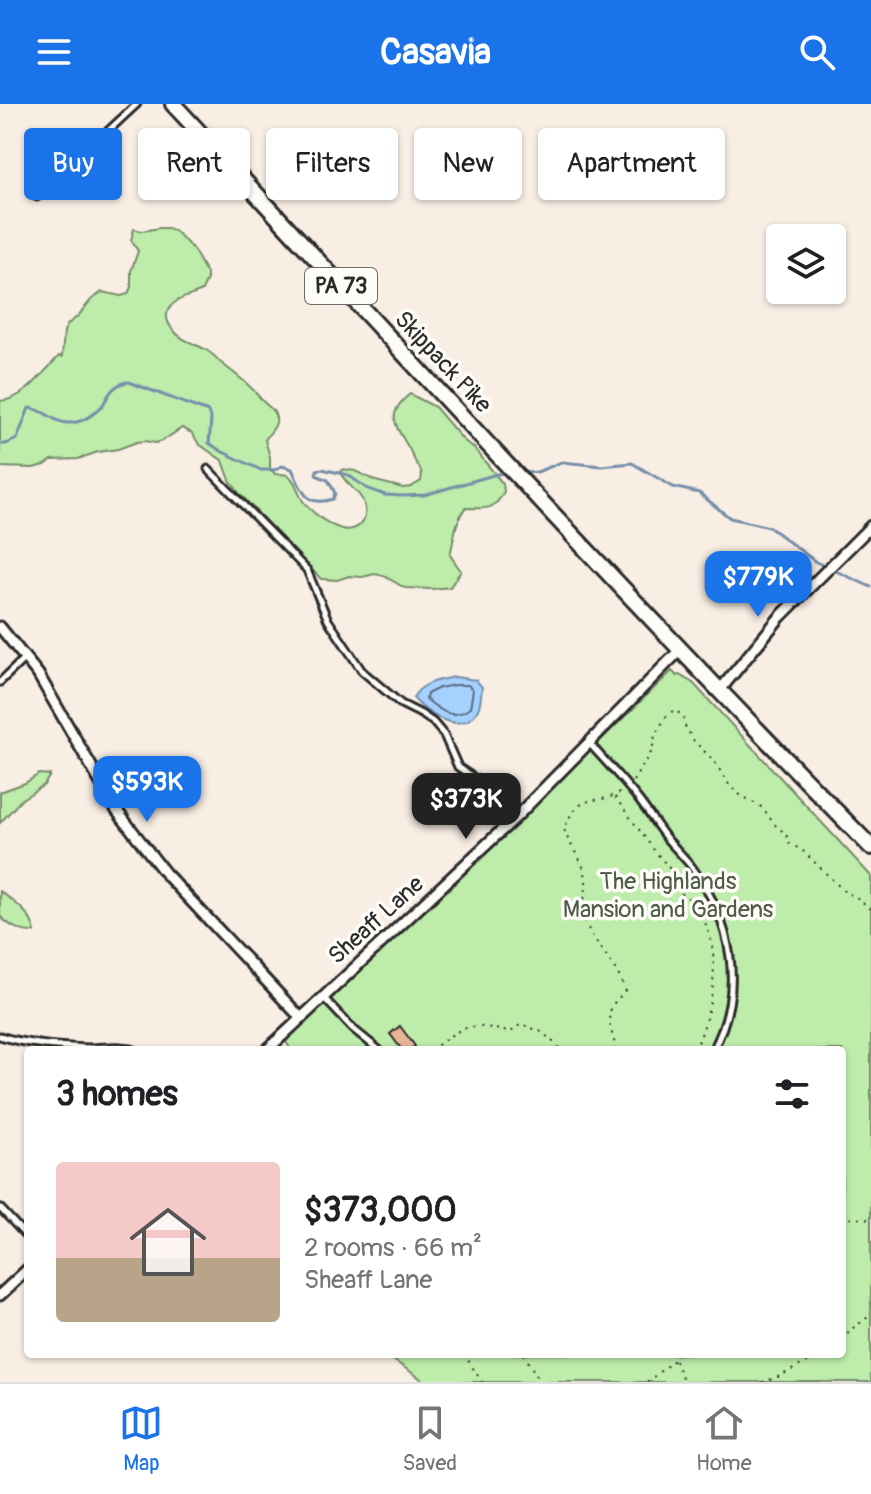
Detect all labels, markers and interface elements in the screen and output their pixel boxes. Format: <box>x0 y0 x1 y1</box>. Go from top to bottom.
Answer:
icon: menu <box>32 30 76 74</box>
text: Casavia <box>380 30 491 75</box>
icon: search <box>795 30 839 74</box>
chip: Buy <box>24 128 122 200</box>
chip: Rent <box>138 128 250 200</box>
chip: Filters <box>266 128 398 200</box>
chip: New <box>414 128 522 200</box>
chip: Apartment <box>538 128 725 200</box>
map controls <box>766 224 846 304</box>
button: layers <box>766 224 846 304</box>
road number: PA 73 <box>305 268 377 304</box>
street label: Skippack Pike <box>388 305 498 419</box>
pin: $779K <box>702 551 814 619</box>
text: $779K <box>723 561 793 593</box>
pin: $593K <box>91 756 203 824</box>
text: $593K <box>111 766 183 798</box>
pin: $373K <box>410 773 522 841</box>
text: $373K <box>430 783 502 815</box>
park label: The Highlands Mansion and Gardens <box>563 867 774 924</box>
street label: Sheaff Lane <box>322 869 430 970</box>
icon: filters <box>770 1072 814 1116</box>
text: 3 homes <box>56 1073 178 1116</box>
text: $373,000 <box>304 1189 457 1232</box>
icon: home <box>120 1194 216 1290</box>
text: 2 rooms · 66 m² <box>304 1232 482 1264</box>
text: Sheaff Lane <box>304 1264 432 1296</box>
tab: Map <box>119 1401 163 1477</box>
tab: Saved <box>402 1401 457 1477</box>
tab: Home <box>696 1401 751 1477</box>

